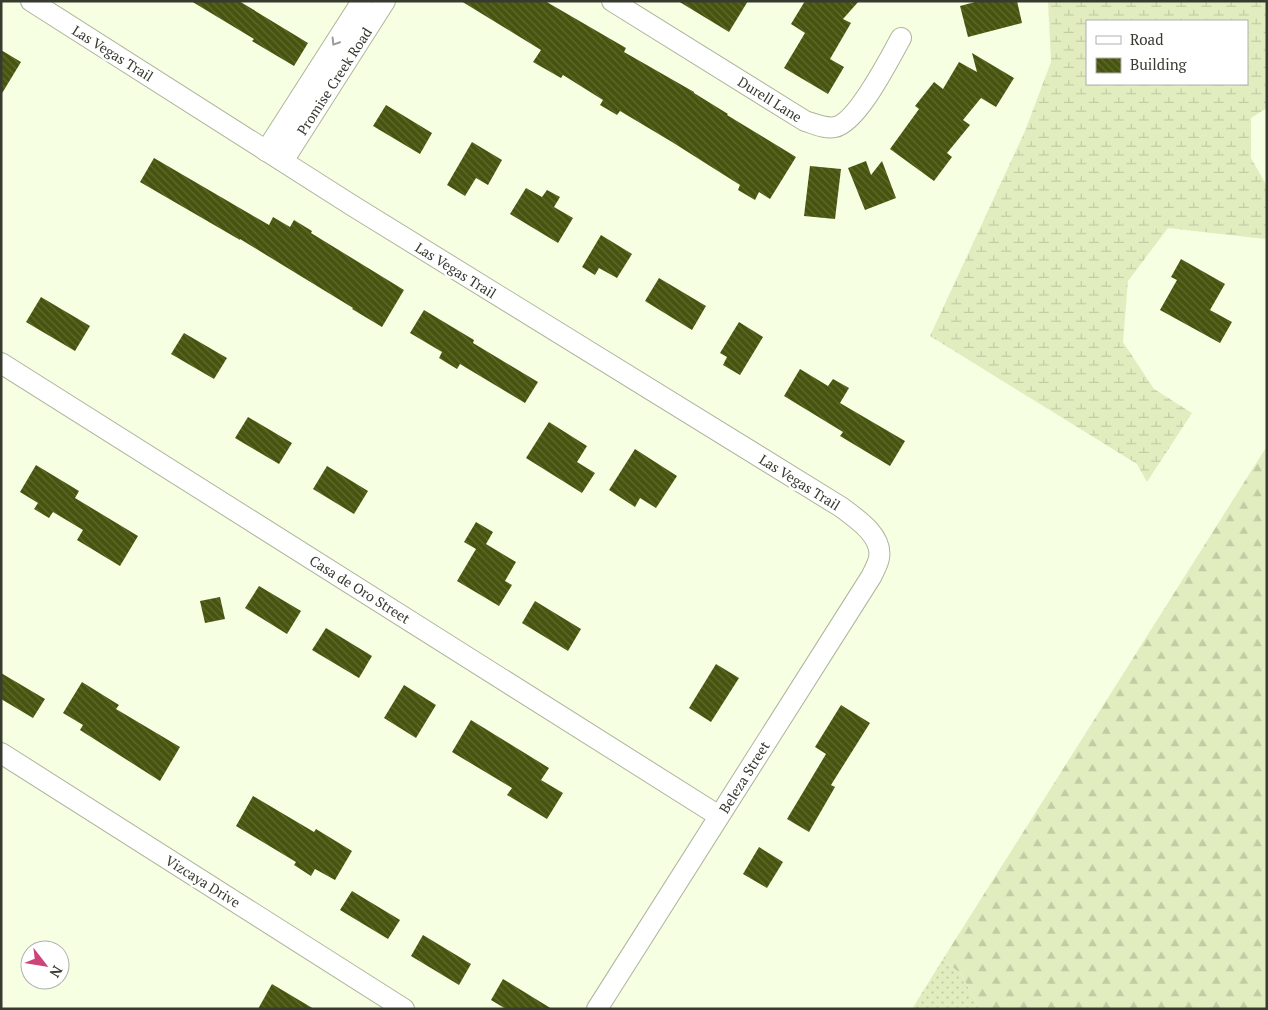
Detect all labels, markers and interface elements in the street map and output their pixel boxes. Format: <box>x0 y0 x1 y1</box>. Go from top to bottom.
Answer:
legend <box>1086 20 1248 85</box>
street label: Las Vegas Trail <box>69 21 157 85</box>
street label: Promise Creek Road <box>292 23 376 138</box>
text: Road <box>1130 29 1163 49</box>
one-way arrow <box>332 37 342 46</box>
text: Building <box>1130 54 1188 74</box>
street label: Durell Lane <box>734 72 806 126</box>
street label: Las Vegas Trail <box>412 238 500 302</box>
street label: Las Vegas Trail <box>756 450 844 514</box>
street label: Casa de Oro Street <box>306 550 415 628</box>
street label: Beleza Street <box>714 737 774 817</box>
street label: Vizcaya Drive <box>162 850 244 912</box>
north arrow <box>20 940 70 990</box>
text: N <box>45 963 67 982</box>

